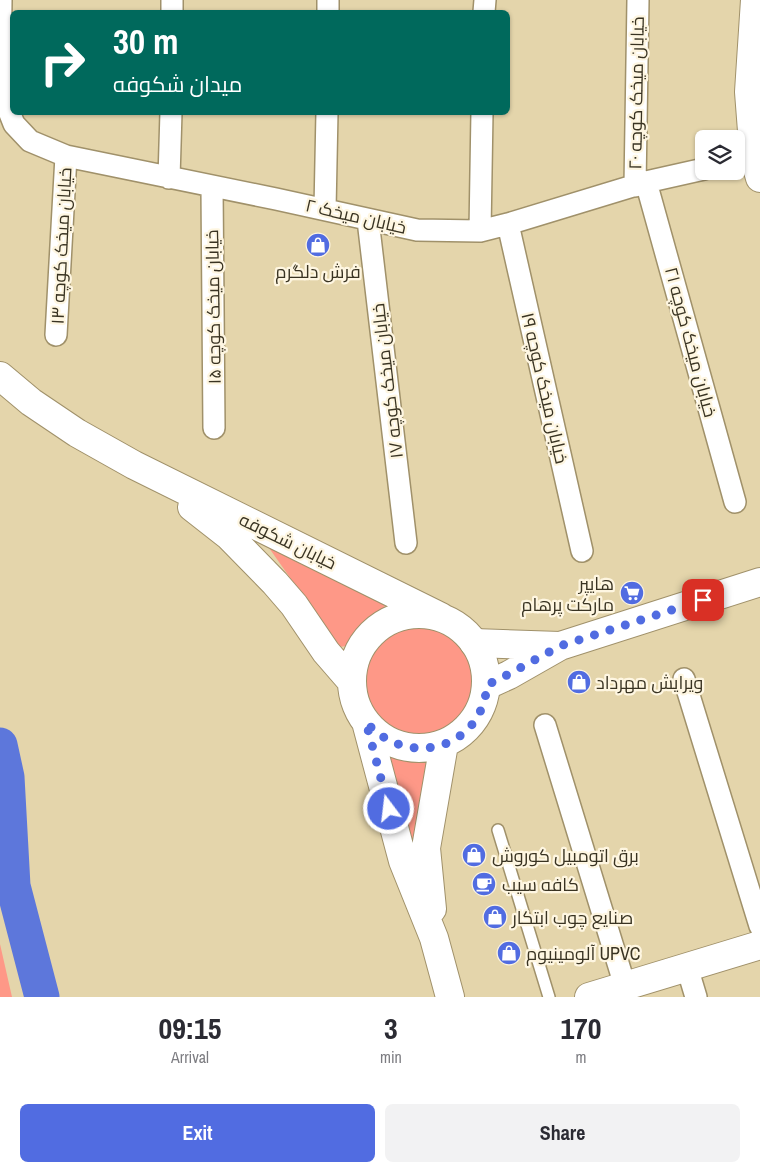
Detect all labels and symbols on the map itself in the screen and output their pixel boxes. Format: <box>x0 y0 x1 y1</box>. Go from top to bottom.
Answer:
street label: خیابان میخک کوچه ۲۰ <box>622 16 650 170</box>
street label: خیابان میخک کوچه ۱۳ <box>44 167 78 325</box>
street label: خیابان میخک ۲ <box>303 192 409 240</box>
street label: خیابان میخک کوچه ۱۵ <box>199 229 227 385</box>
shop icon: فرش دلگرم <box>305 232 331 258</box>
place label: فرش دلگرم <box>275 259 361 284</box>
street label: خیابان میخک کوچه ۲۱ <box>659 264 723 420</box>
street label: خیابان میخک کوچه ۱۷ <box>365 302 409 460</box>
street label: خیابان میخک کوچه ۱۹ <box>515 310 575 466</box>
street label: خیابان شکوفه <box>235 507 341 575</box>
place label: هایپر مارکت پرهام <box>521 571 614 617</box>
pin <box>682 579 724 621</box>
supermarket icon: هایپر مارکت پرهام <box>619 580 645 606</box>
shop icon: ویرایش مهرداد <box>566 669 592 695</box>
place label: ویرایش مهرداد <box>596 670 703 695</box>
position arrow <box>362 782 414 834</box>
shop icon: برق اتومبیل کوروش <box>461 842 487 868</box>
place label: برق اتومبیل کوروش <box>492 843 639 868</box>
cafe icon: کافه سیب <box>471 871 497 897</box>
place label: کافه سیب <box>502 872 579 897</box>
shop icon: صنایع چوب ابتکار <box>482 904 508 930</box>
place label: صنایع چوب ابتکار <box>511 905 633 930</box>
shop icon: آلومینیوم UPVC <box>496 940 522 966</box>
place label: آلومینیوم UPVC <box>526 941 640 966</box>

